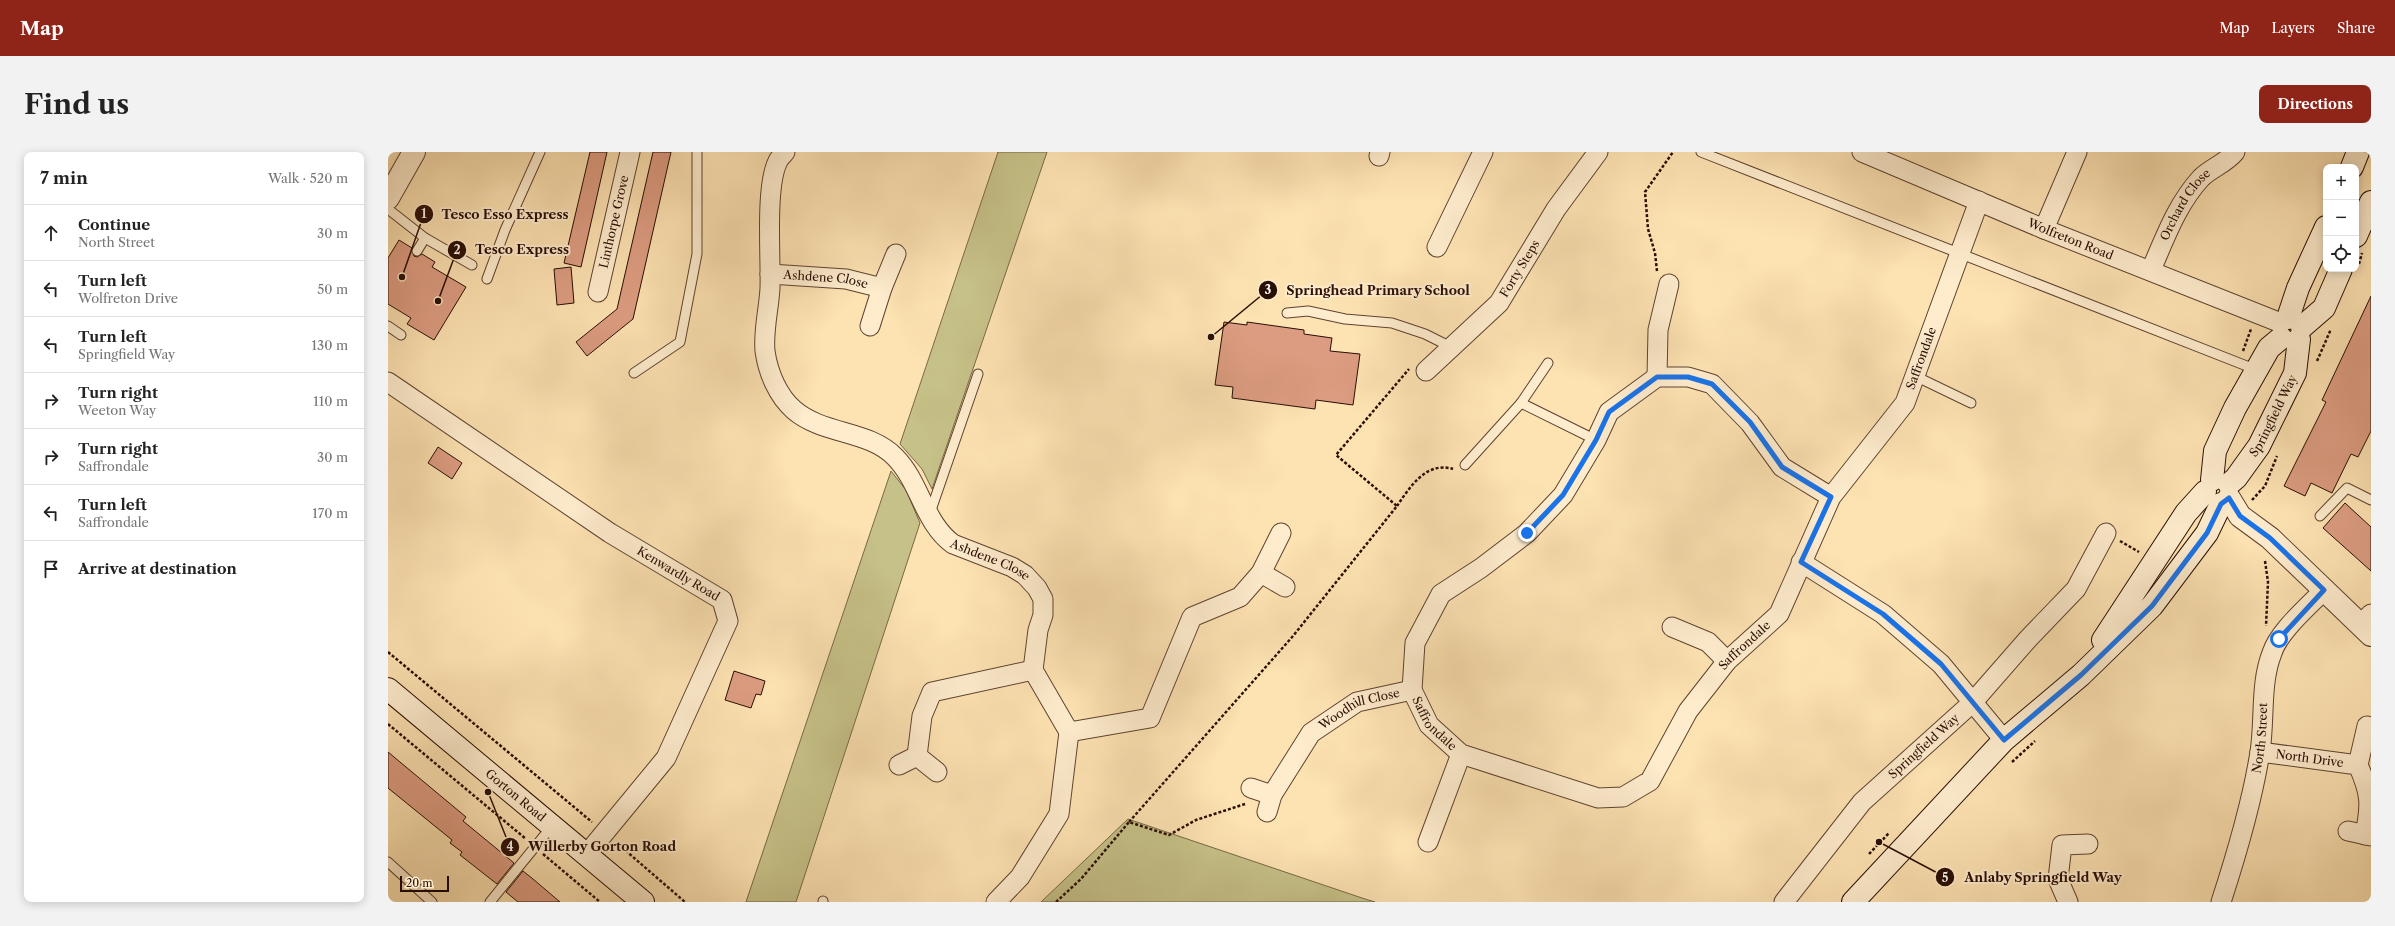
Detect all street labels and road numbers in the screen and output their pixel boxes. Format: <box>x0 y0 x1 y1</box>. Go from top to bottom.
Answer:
street label: Orchard Close <box>2157 165 2213 243</box>
street label: Linthorpe Grove <box>596 173 632 270</box>
street label: Wolfreton Road <box>2025 215 2116 263</box>
street label: Forty Steps <box>1496 237 1543 300</box>
street label: Ashdene Close <box>782 267 870 291</box>
street label: Saffrondale <box>1903 325 1939 391</box>
street label: Springfield Way <box>2246 372 2300 459</box>
street label: Ashdene Close <box>947 535 1034 583</box>
street label: Kenwardly Road <box>634 543 723 604</box>
street label: Saffrondale <box>1715 617 1774 673</box>
street label: Woodhill Close <box>1315 685 1401 733</box>
street label: Saffrondale <box>1409 694 1460 754</box>
street label: North Street <box>2248 702 2270 775</box>
street label: Springfield Way <box>1885 710 1962 782</box>
street label: North Drive <box>2275 746 2345 770</box>
street label: Gorton Road <box>482 766 550 825</box>

